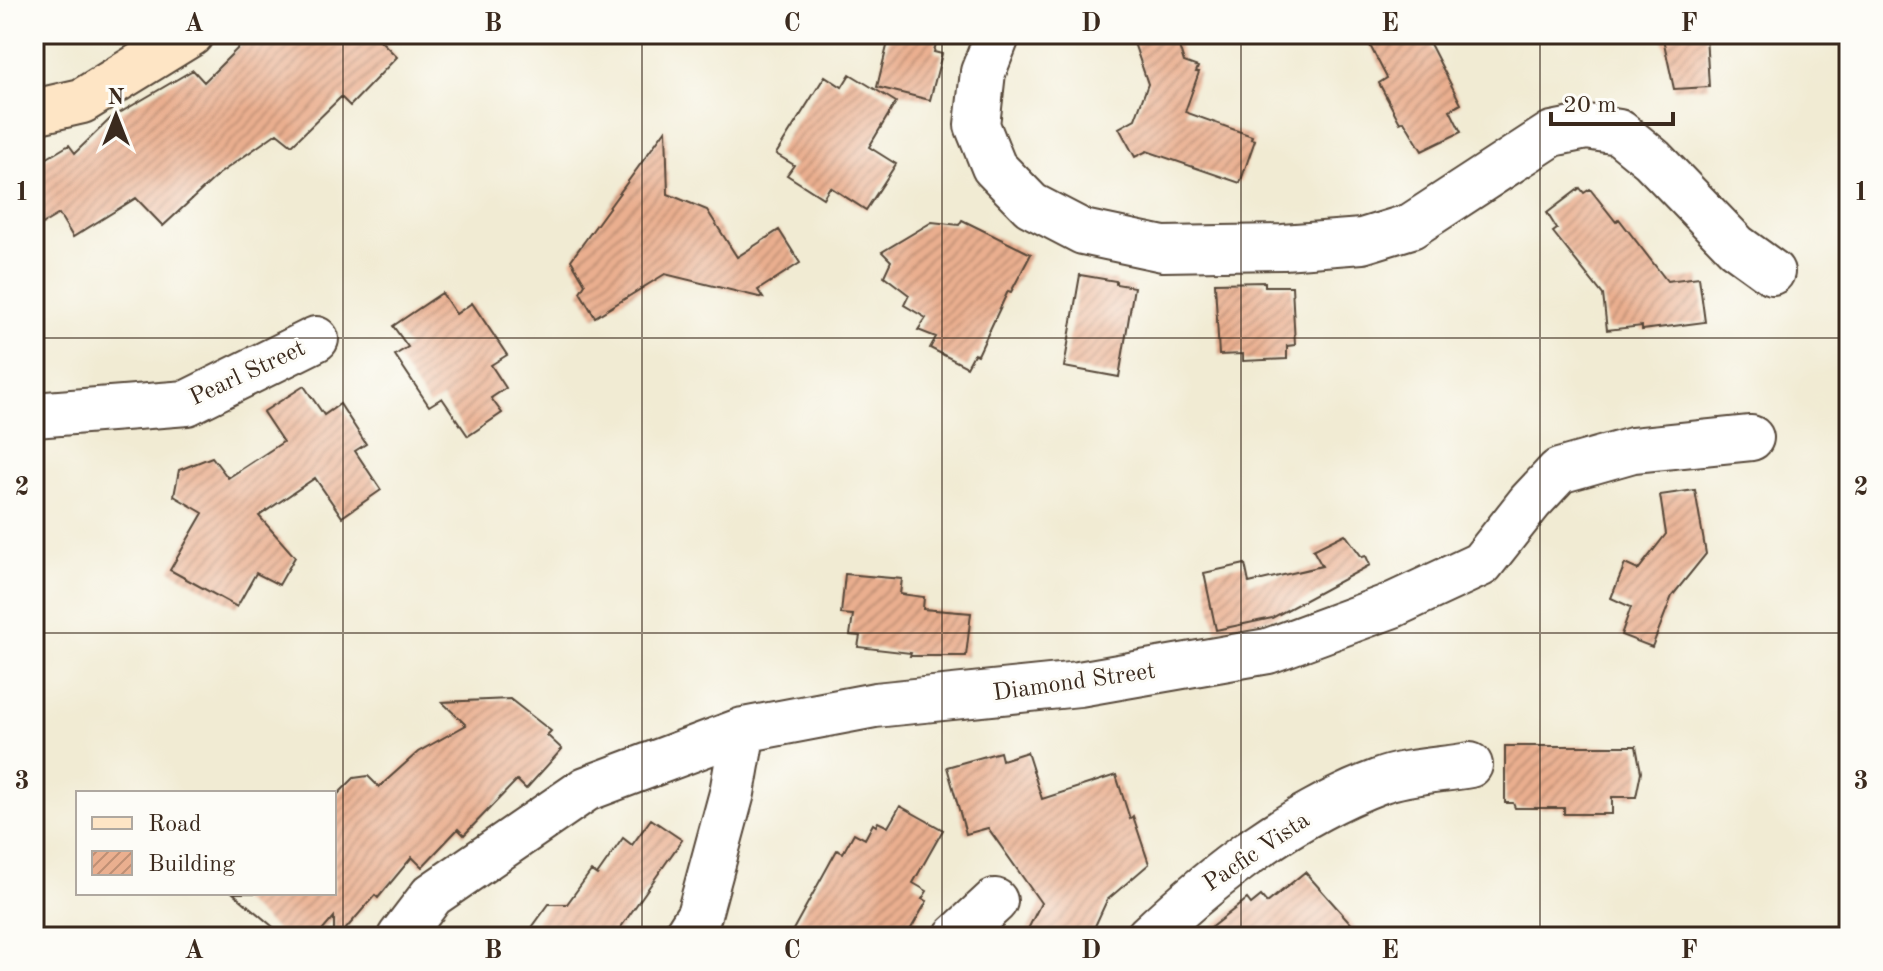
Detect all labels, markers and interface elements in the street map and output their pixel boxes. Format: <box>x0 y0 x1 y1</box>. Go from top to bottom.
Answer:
text: A <box>184 11 204 37</box>
text: B <box>484 11 502 37</box>
text: C <box>783 11 801 37</box>
text: D <box>1081 11 1101 37</box>
text: E <box>1381 11 1399 37</box>
text: F <box>1680 11 1698 37</box>
north arrow <box>76 76 156 156</box>
scale bar <box>1551 76 1673 126</box>
text: N <box>108 87 125 109</box>
text: 20 m <box>1563 94 1617 118</box>
text: 1 <box>14 180 30 206</box>
text: 1 <box>1853 180 1869 206</box>
street label: Pearl Street <box>186 337 309 411</box>
text: 2 <box>14 475 30 501</box>
text: 2 <box>1853 475 1869 501</box>
street label: Diamond Street <box>991 660 1157 706</box>
text: 3 <box>14 769 30 795</box>
text: 3 <box>1853 769 1869 795</box>
legend <box>76 791 336 895</box>
street label: Pacfic Vista <box>1200 808 1315 897</box>
text: Road <box>148 813 201 837</box>
text: Building <box>148 853 235 877</box>
text: A <box>184 938 204 964</box>
text: B <box>484 938 502 964</box>
text: C <box>783 938 801 964</box>
text: D <box>1081 938 1101 964</box>
text: E <box>1381 938 1399 964</box>
text: F <box>1680 938 1698 964</box>

